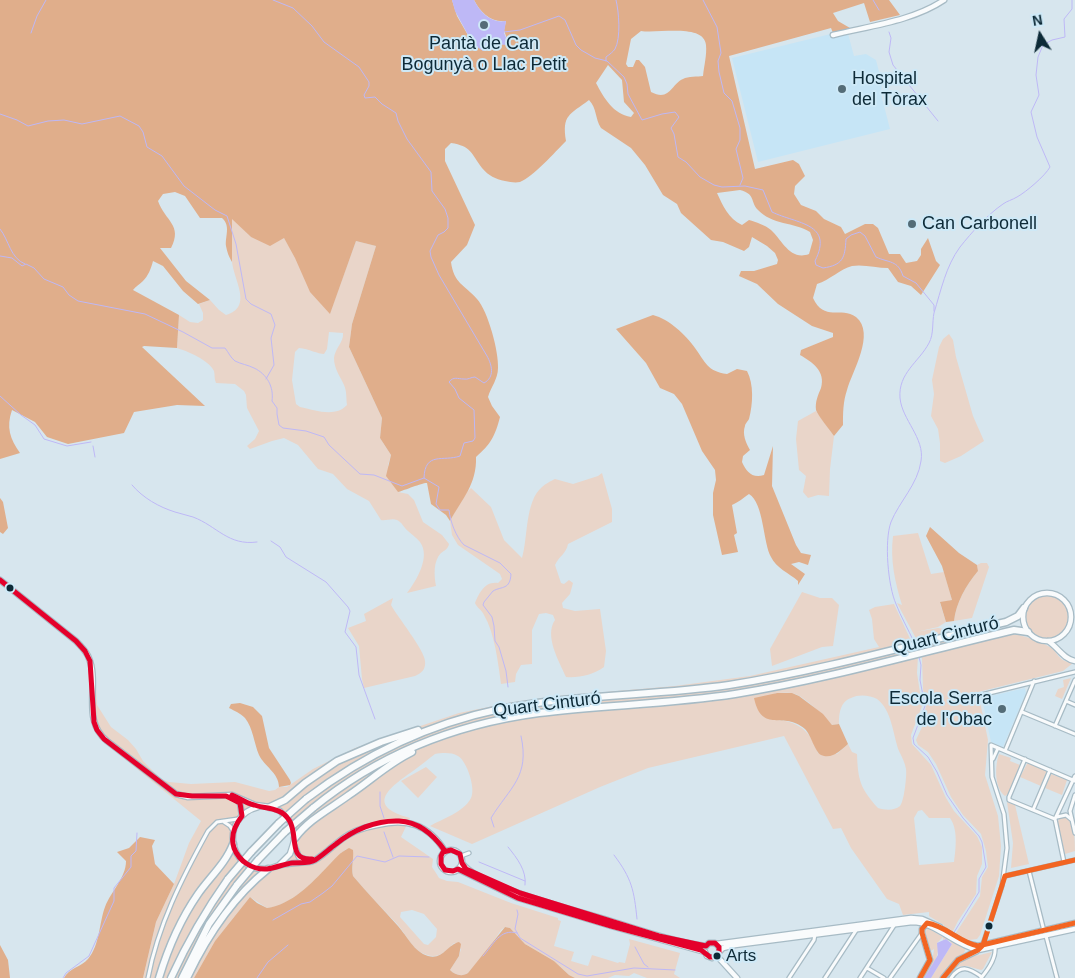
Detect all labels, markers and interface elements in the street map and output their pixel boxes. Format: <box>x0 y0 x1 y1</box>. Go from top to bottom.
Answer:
north arrow <box>1015 10 1065 60</box>
text: N <box>1031 11 1044 29</box>
marker: Pantà de Can Bogunyà o Llac Petit <box>478 19 490 31</box>
place label: Pantà de Can Bogunyà o Llac Petit <box>401 33 567 76</box>
place label: Hospital del Tòrax <box>852 68 927 110</box>
marker: Hospital del Tòrax <box>836 83 848 95</box>
place label: Can Carbonell <box>922 213 1037 235</box>
marker: Can Carbonell <box>906 218 918 230</box>
unlabelled marker <box>5 583 15 593</box>
street label: Quart Cinturó <box>891 612 1001 660</box>
street label: Quart Cinturó <box>492 688 602 722</box>
place label: Escola Serra de l'Obac <box>889 688 992 731</box>
marker: Escola Serra de l'Obac <box>996 703 1008 715</box>
unlabelled marker <box>984 921 994 931</box>
place label: Arts <box>726 946 756 966</box>
marker: Arts <box>712 951 722 961</box>

